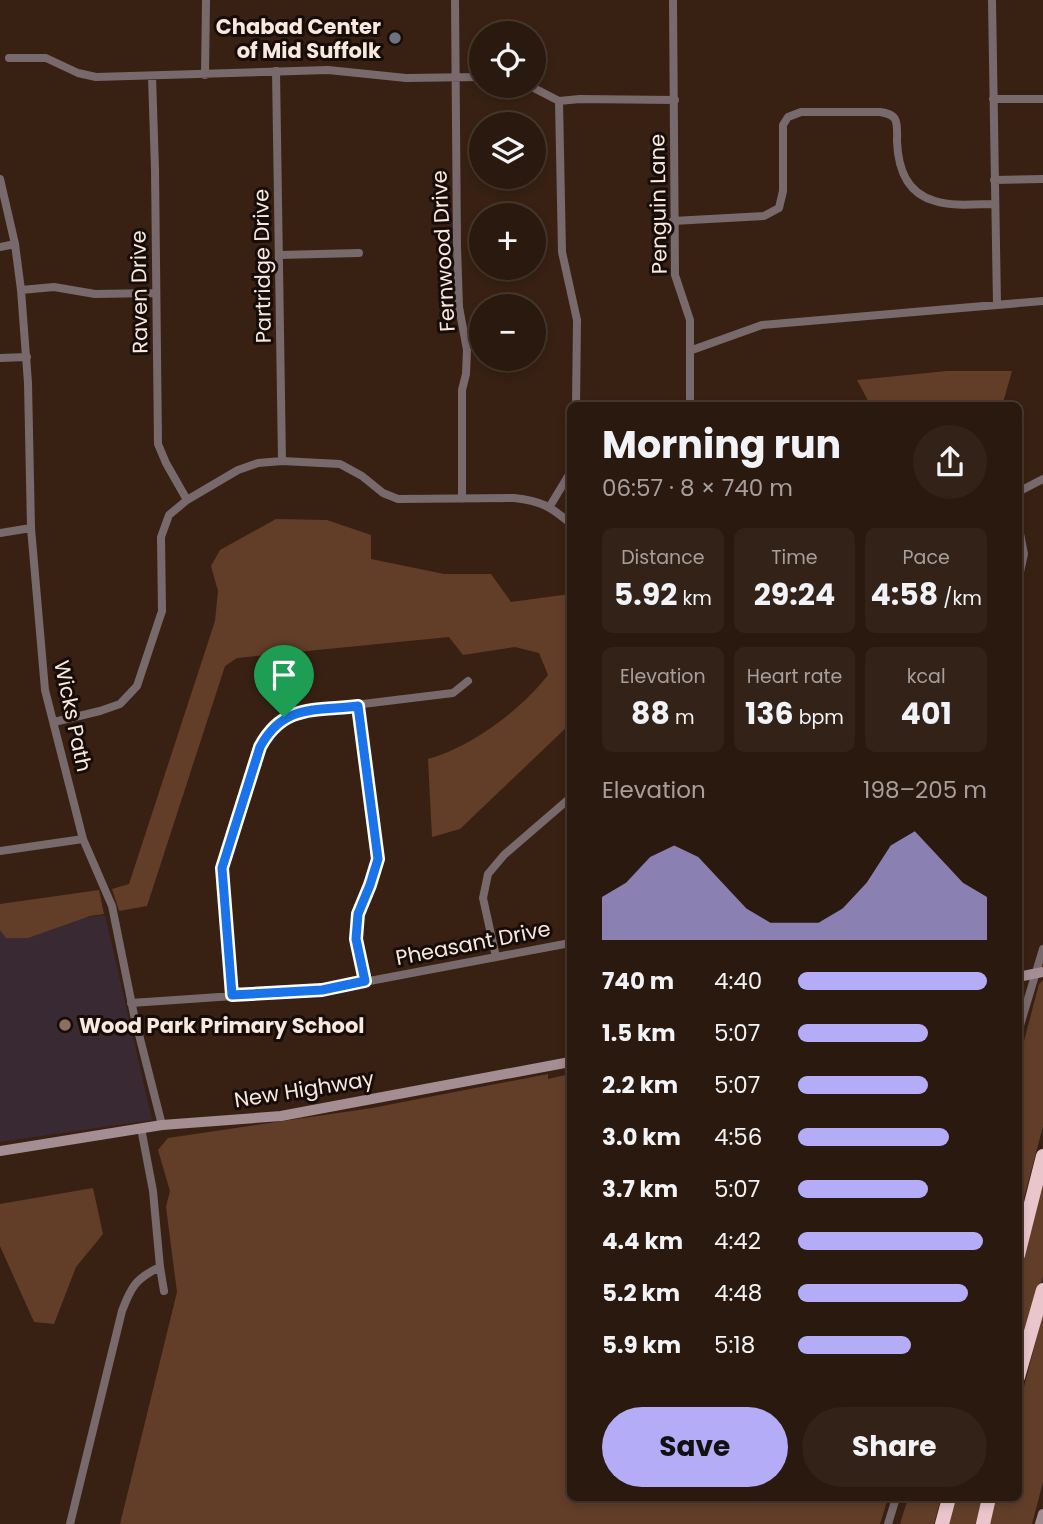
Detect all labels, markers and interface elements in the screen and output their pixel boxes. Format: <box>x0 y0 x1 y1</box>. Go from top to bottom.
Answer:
place label: Chabad Center of Mid Suffolk <box>216 12 381 65</box>
map controls <box>469 21 546 371</box>
button: locate <box>469 21 546 98</box>
marker: Chabad Center of Mid Suffolk <box>387 30 403 46</box>
button: layers <box>469 112 546 189</box>
street label: Penguin Lane <box>642 134 674 274</box>
street label: Fernwood Drive <box>424 170 462 332</box>
street label: Partridge Drive <box>246 189 278 343</box>
button: + <box>469 203 546 280</box>
street label: Raven Drive <box>123 230 155 354</box>
button: − <box>469 294 546 371</box>
text: Morning run <box>602 418 841 471</box>
button: share <box>913 425 987 499</box>
text: 06:57 · 8 × 740 m <box>602 472 793 504</box>
text: Distance <box>621 544 704 571</box>
text: Time <box>771 544 818 571</box>
text: Pace <box>903 544 950 571</box>
text: 5.92 <box>614 573 677 616</box>
text: 29:24 <box>754 573 835 616</box>
text: 4:58 <box>871 573 938 616</box>
text: km <box>677 585 712 612</box>
text: /km <box>938 585 982 612</box>
pin <box>254 645 314 717</box>
icon: arrive <box>265 656 303 694</box>
street label: Wicks Path <box>47 658 99 774</box>
text: Elevation <box>620 663 706 690</box>
text: Heart rate <box>747 663 842 690</box>
text: kcal <box>907 663 946 690</box>
text: 88 <box>631 692 670 735</box>
text: 136 <box>745 692 794 735</box>
text: 401 <box>901 692 952 735</box>
text: m <box>670 704 695 731</box>
text: bpm <box>794 704 844 731</box>
text: Elevation <box>602 774 706 806</box>
text: 198–205 m <box>863 774 987 806</box>
street label: Pheasant Drive <box>393 914 553 972</box>
text: 740 m <box>602 965 674 997</box>
text: 4:40 <box>714 965 762 997</box>
place label: Wood Park Primary School <box>79 1011 365 1040</box>
marker: Wood Park Primary School <box>57 1017 73 1033</box>
text: 1.5 km <box>602 1017 676 1049</box>
text: 5:07 <box>714 1017 760 1049</box>
street label: New Highway <box>232 1064 376 1114</box>
text: 2.2 km <box>602 1069 678 1101</box>
text: 5:07 <box>714 1069 760 1101</box>
text: 3.0 km <box>602 1121 681 1153</box>
text: 4:56 <box>714 1121 762 1153</box>
text: 3.7 km <box>602 1173 678 1205</box>
text: 5:07 <box>714 1173 760 1205</box>
text: 4.4 km <box>602 1225 683 1257</box>
text: 4:42 <box>714 1225 761 1257</box>
text: 5.2 km <box>602 1277 680 1309</box>
text: 4:48 <box>714 1277 762 1309</box>
text: 5.9 km <box>602 1329 681 1361</box>
text: 5:18 <box>714 1329 755 1361</box>
button: Save <box>602 1407 788 1487</box>
button: Share <box>802 1407 987 1487</box>

